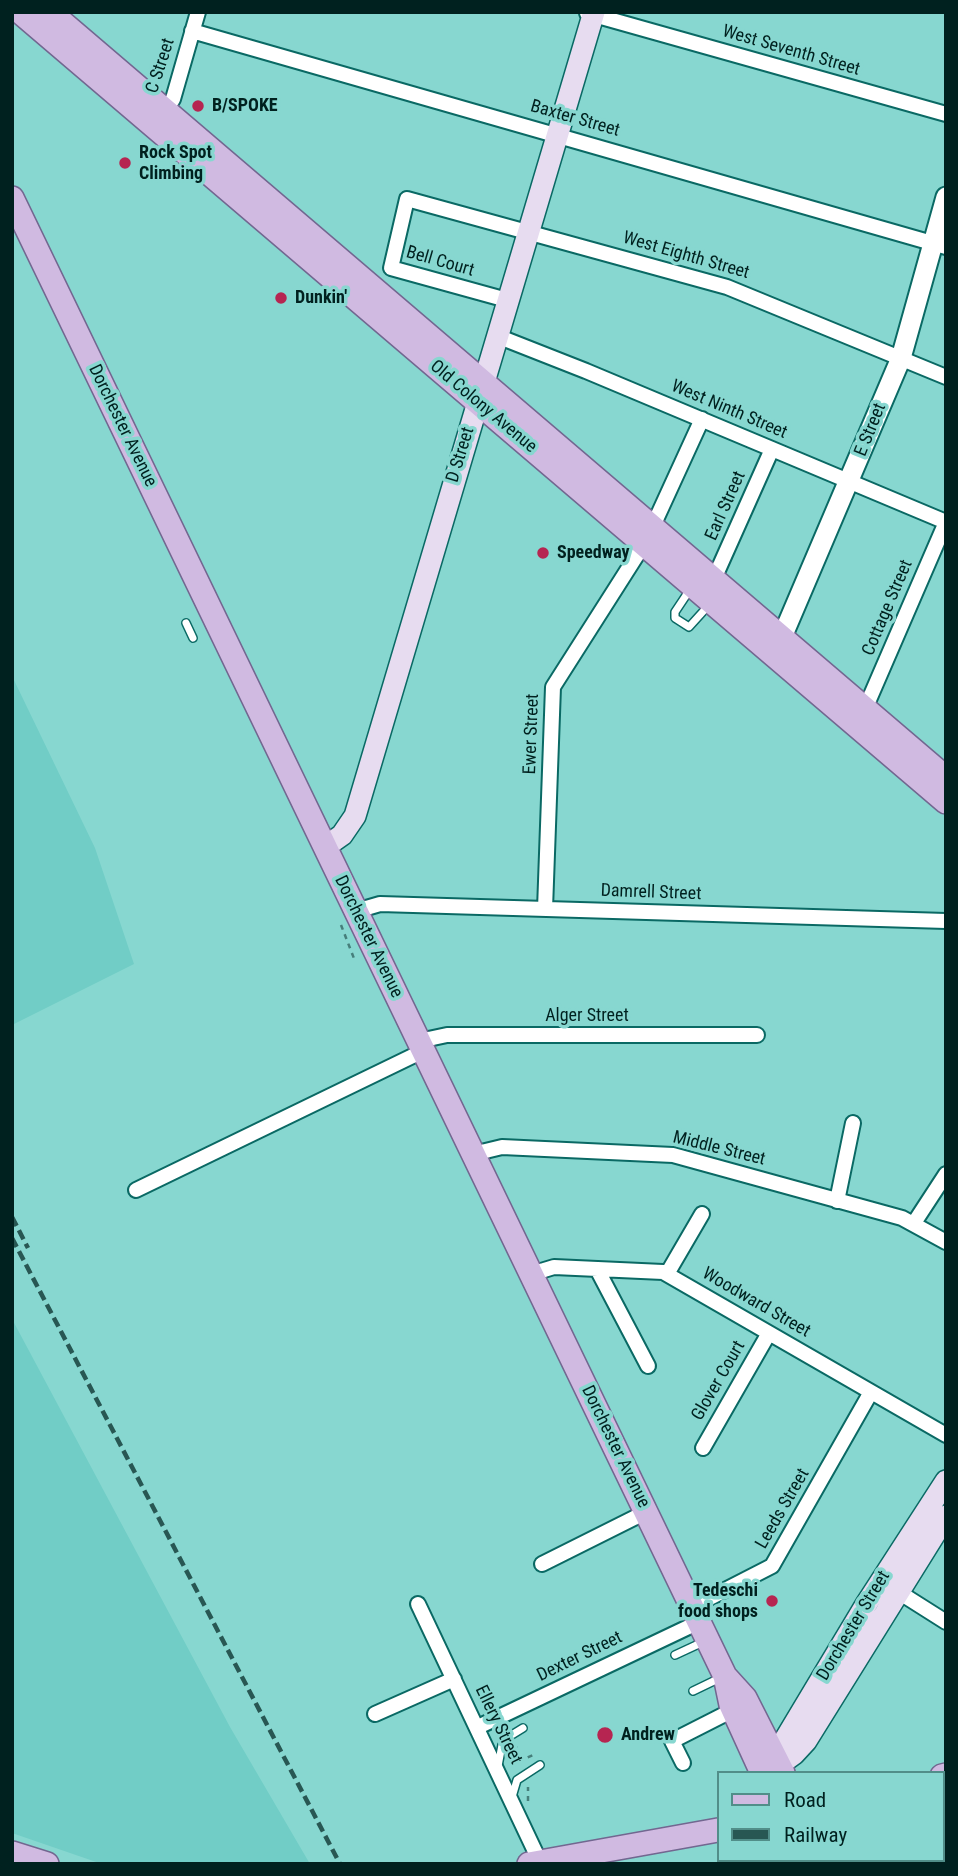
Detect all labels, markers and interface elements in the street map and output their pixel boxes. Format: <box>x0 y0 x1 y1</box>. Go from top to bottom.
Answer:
street label: West Seventh Street <box>720 21 862 81</box>
street label: C Street <box>142 36 180 96</box>
place label: B/SPOKE <box>212 95 278 117</box>
street label: Baxter Street <box>528 96 622 142</box>
marker: B/SPOKE <box>190 98 206 114</box>
place label: Rock Spot Climbing <box>139 142 212 184</box>
marker: Rock Spot Climbing <box>117 155 133 171</box>
street label: West Eighth Street <box>620 228 752 284</box>
street label: Bell Court <box>403 242 477 282</box>
place label: Dunkin' <box>295 287 347 309</box>
marker: Dunkin' <box>273 290 289 306</box>
street label: Old Colony Avenue <box>425 356 541 458</box>
street label: Dorchester Avenue <box>83 361 161 491</box>
street label: West Ninth Street <box>668 376 790 444</box>
street label: E Street <box>851 400 891 460</box>
street label: D Street <box>442 425 480 485</box>
street label: Earl Street <box>701 468 751 544</box>
place label: Speedway <box>557 542 630 564</box>
marker: Speedway <box>535 545 551 561</box>
street label: Cottage Street <box>858 557 918 659</box>
street label: Ewer Street <box>520 693 544 775</box>
street label: Dorchester Avenue <box>329 872 407 1002</box>
street label: Damrell Street <box>600 880 702 906</box>
street label: Alger Street <box>545 1005 629 1027</box>
street label: Middle Street <box>671 1127 767 1171</box>
street label: Woodward Street <box>698 1263 814 1343</box>
street label: Glover Court <box>688 1337 750 1425</box>
street label: Dorchester Avenue <box>576 1382 654 1512</box>
street label: Leeds Street <box>751 1465 815 1553</box>
street label: Dorchester Street <box>813 1567 895 1685</box>
place label: Tedeschi food shops <box>678 1580 758 1622</box>
marker: Tedeschi food shops <box>764 1593 780 1609</box>
street label: Dexter Street <box>534 1627 626 1687</box>
street label: Ellery Street <box>470 1682 526 1768</box>
place label: Andrew <box>621 1724 675 1746</box>
marker: Andrew <box>595 1725 615 1745</box>
legend <box>716 1771 944 1862</box>
text: Road <box>784 1788 826 1812</box>
text: Railway <box>784 1823 847 1847</box>

